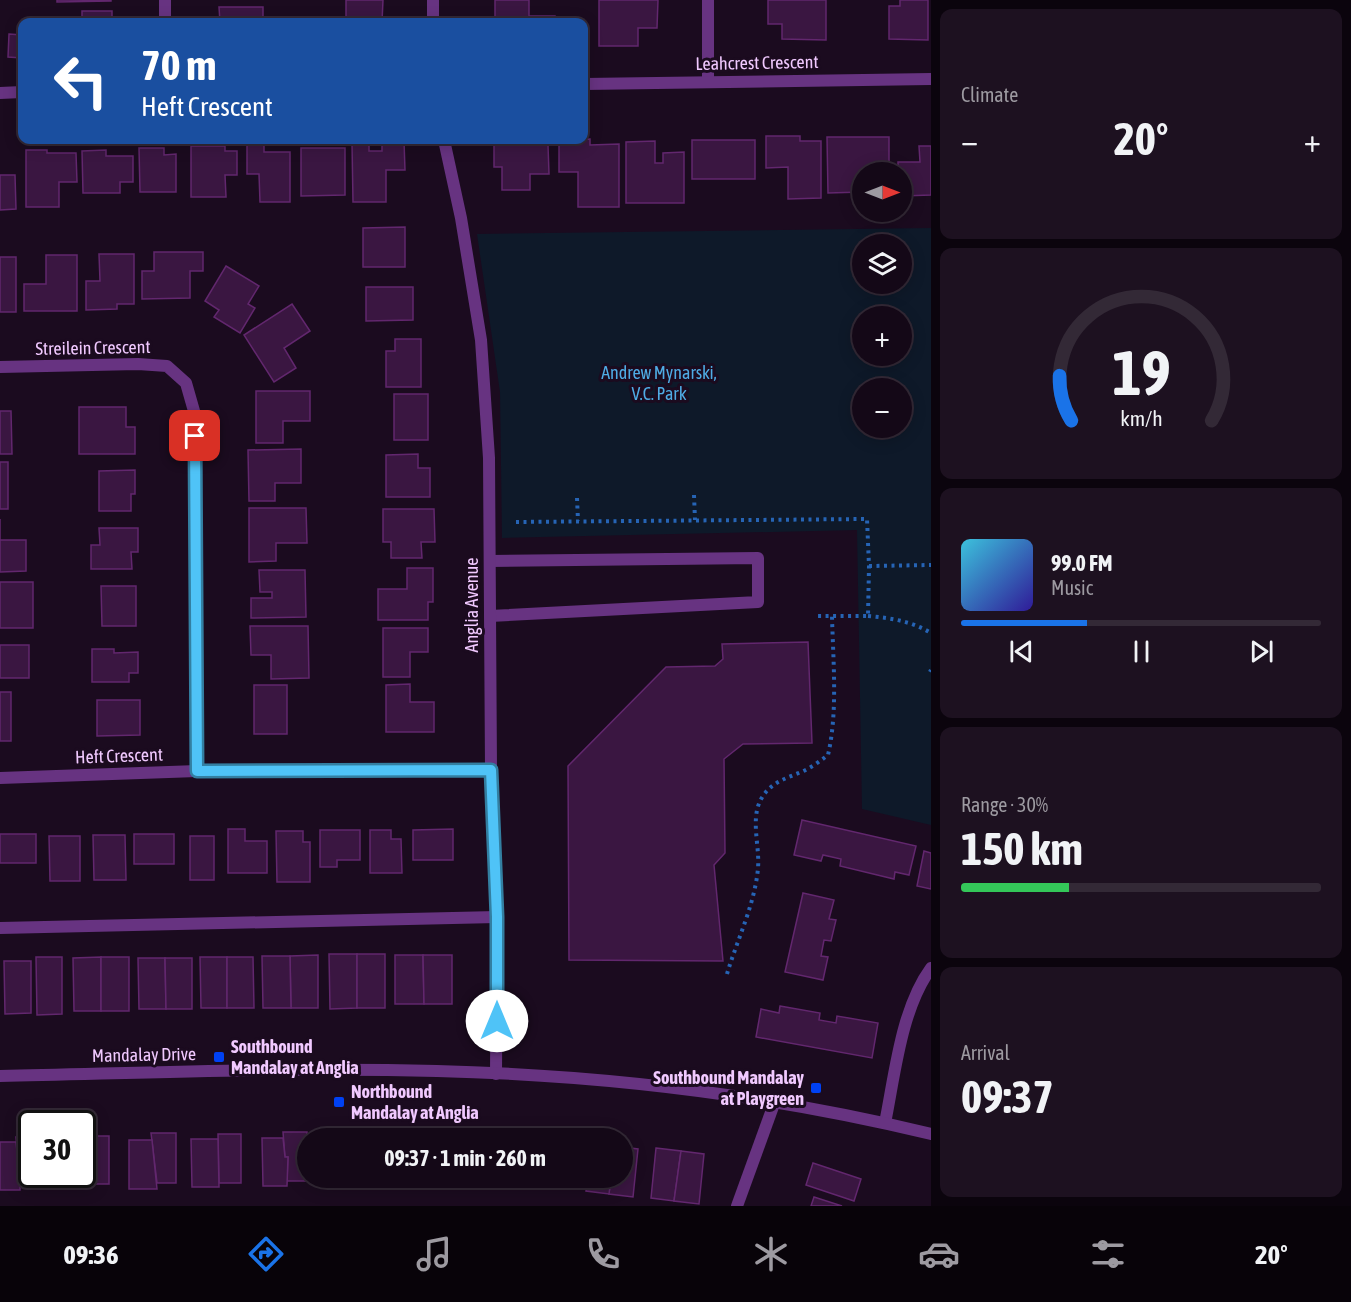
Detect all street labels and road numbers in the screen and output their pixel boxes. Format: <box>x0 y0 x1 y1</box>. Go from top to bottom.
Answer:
street label: Leahcrest Crescent <box>695 51 819 74</box>
street label: Streilein Crescent <box>35 336 151 359</box>
street label: Anglia Avenue <box>461 558 482 652</box>
street label: Heft Crescent <box>75 743 163 768</box>
street label: Mandalay Drive <box>92 1043 196 1066</box>

